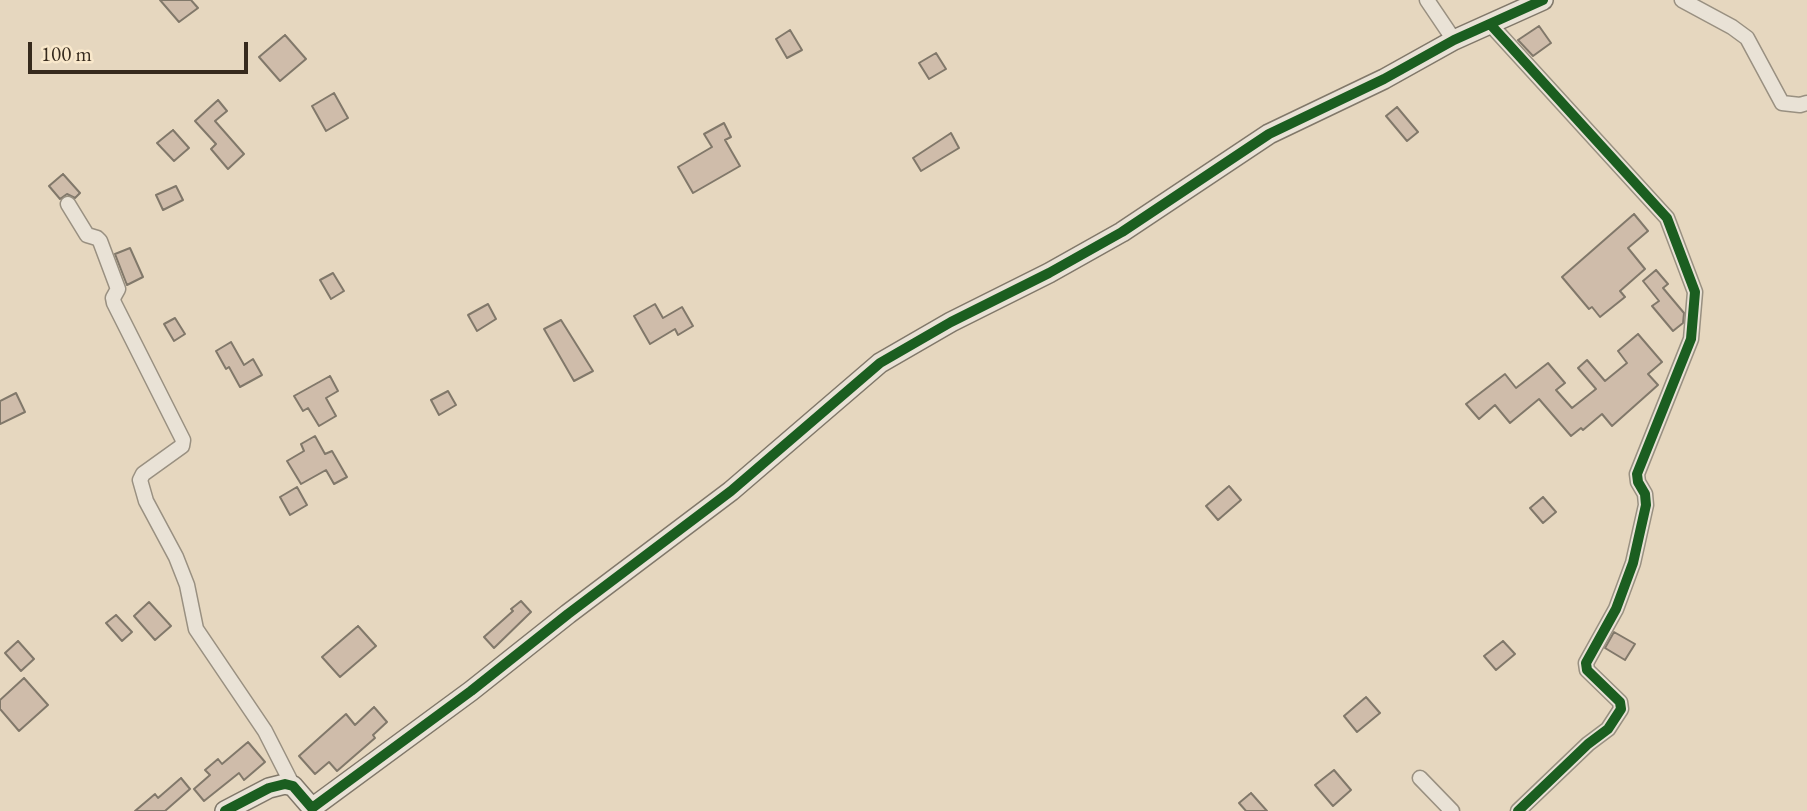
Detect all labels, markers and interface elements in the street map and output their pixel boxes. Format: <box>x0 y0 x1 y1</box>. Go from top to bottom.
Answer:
scale bar <box>32 28 252 72</box>
text: 100 m <box>41 40 92 67</box>

